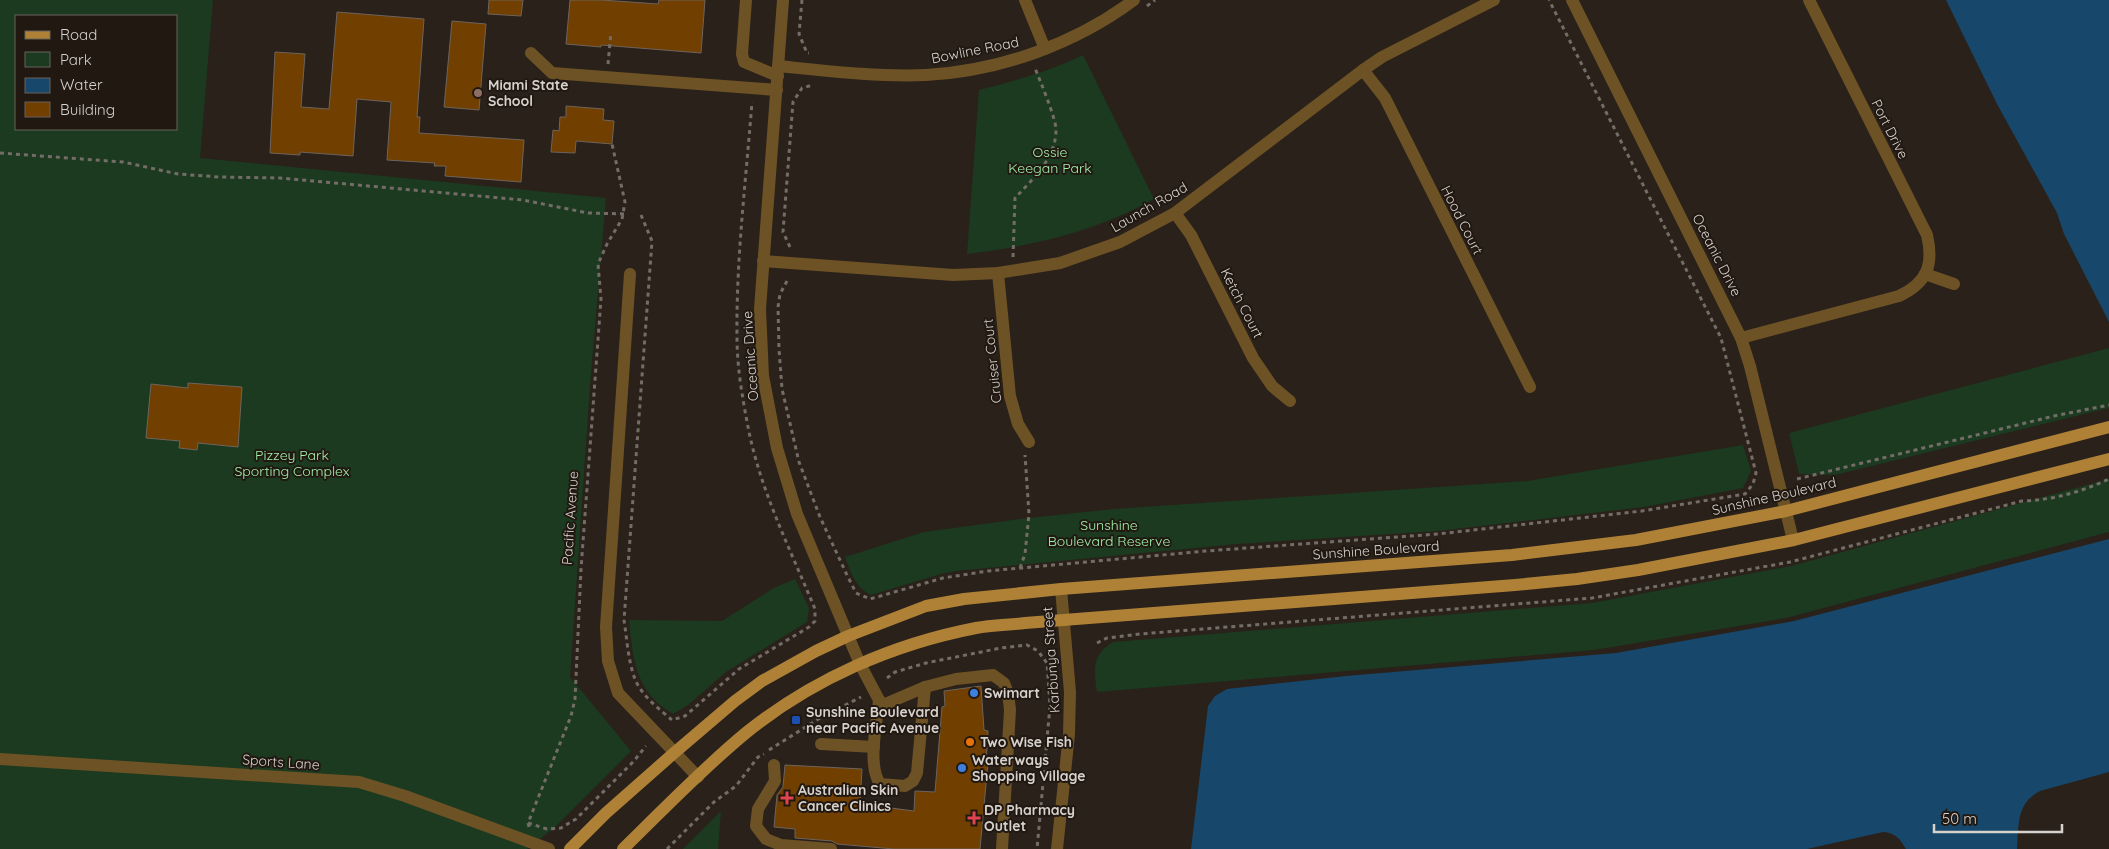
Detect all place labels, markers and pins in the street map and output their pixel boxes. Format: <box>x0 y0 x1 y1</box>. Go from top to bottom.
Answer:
place label: Miami State School <box>488 76 569 110</box>
marker: Miami State School <box>472 87 484 99</box>
place label: Swimart <box>984 684 1040 702</box>
marker: Swimart <box>968 687 980 699</box>
place label: Sunshine Boulevard near Pacific Avenue <box>806 703 939 737</box>
marker: Sunshine Boulevard near Pacific Avenue <box>790 714 802 726</box>
place label: Two Wise Fish <box>980 733 1072 751</box>
marker: Two Wise Fish <box>964 736 976 748</box>
place label: Waterways Shopping Village <box>972 751 1085 785</box>
marker: Waterways Shopping Village <box>956 762 968 774</box>
place label: Australian Skin Cancer Clinics <box>798 781 898 815</box>
marker: Australian Skin Cancer Clinics <box>780 791 794 805</box>
place label: DP Pharmacy Outlet <box>984 801 1075 835</box>
marker: DP Pharmacy Outlet <box>968 812 980 824</box>

